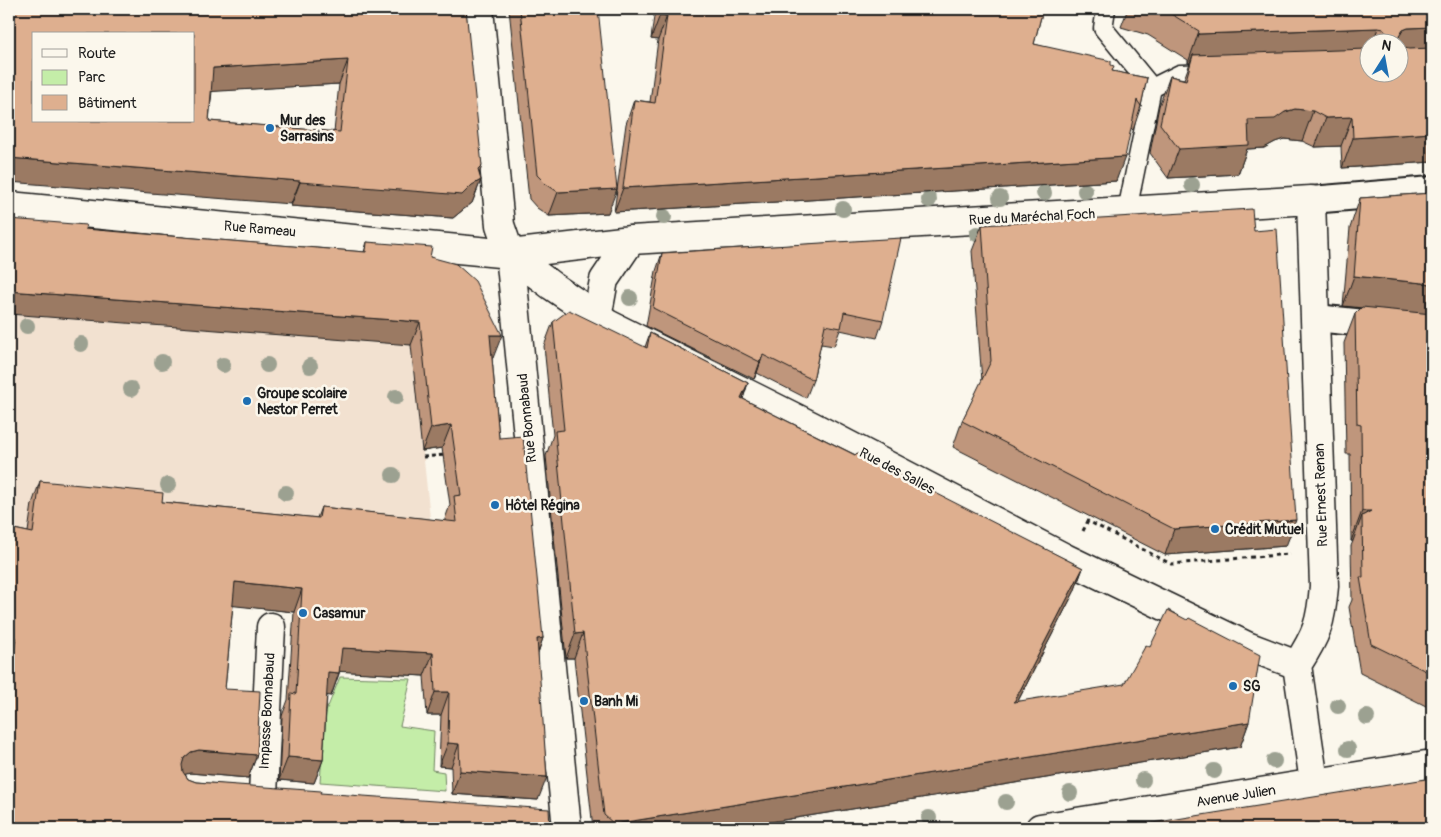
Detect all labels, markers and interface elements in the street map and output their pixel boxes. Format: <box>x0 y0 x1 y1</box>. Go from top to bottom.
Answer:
legend <box>32 32 195 122</box>
north arrow <box>1358 32 1408 82</box>
text: N <box>1380 36 1393 55</box>
text: Route <box>78 44 116 63</box>
text: Parc <box>78 68 106 87</box>
text: Bâtiment <box>78 94 138 113</box>
place label: Mur des Sarrasins <box>280 112 334 145</box>
marker: Mur des Sarrasins <box>264 122 276 134</box>
street label: Rue du Maréchal Foch <box>968 205 1096 229</box>
street label: Rue Rameau <box>223 217 297 241</box>
street label: Rue Bonnabaud <box>514 372 540 464</box>
place label: Groupe scolaire Nestor Perret <box>257 385 348 418</box>
marker: Groupe scolaire Nestor Perret <box>241 395 253 407</box>
street label: Rue Ernest Renan <box>1311 443 1331 547</box>
street label: Rue des Salles <box>856 444 938 498</box>
place label: Hôtel Régina <box>505 497 580 514</box>
marker: Hôtel Régina <box>489 499 501 511</box>
place label: Crédit Mutuel <box>1225 521 1304 538</box>
marker: Crédit Mutuel <box>1209 523 1221 535</box>
place label: Casamur <box>313 605 366 622</box>
marker: Casamur <box>297 607 309 619</box>
street label: Impasse Bonnabaud <box>255 652 279 770</box>
place label: SG <box>1243 678 1260 695</box>
marker: SG <box>1227 680 1239 692</box>
place label: Banh Mi <box>594 693 639 710</box>
marker: Banh Mi <box>578 695 590 707</box>
street label: Avenue Julien <box>1195 781 1277 811</box>

